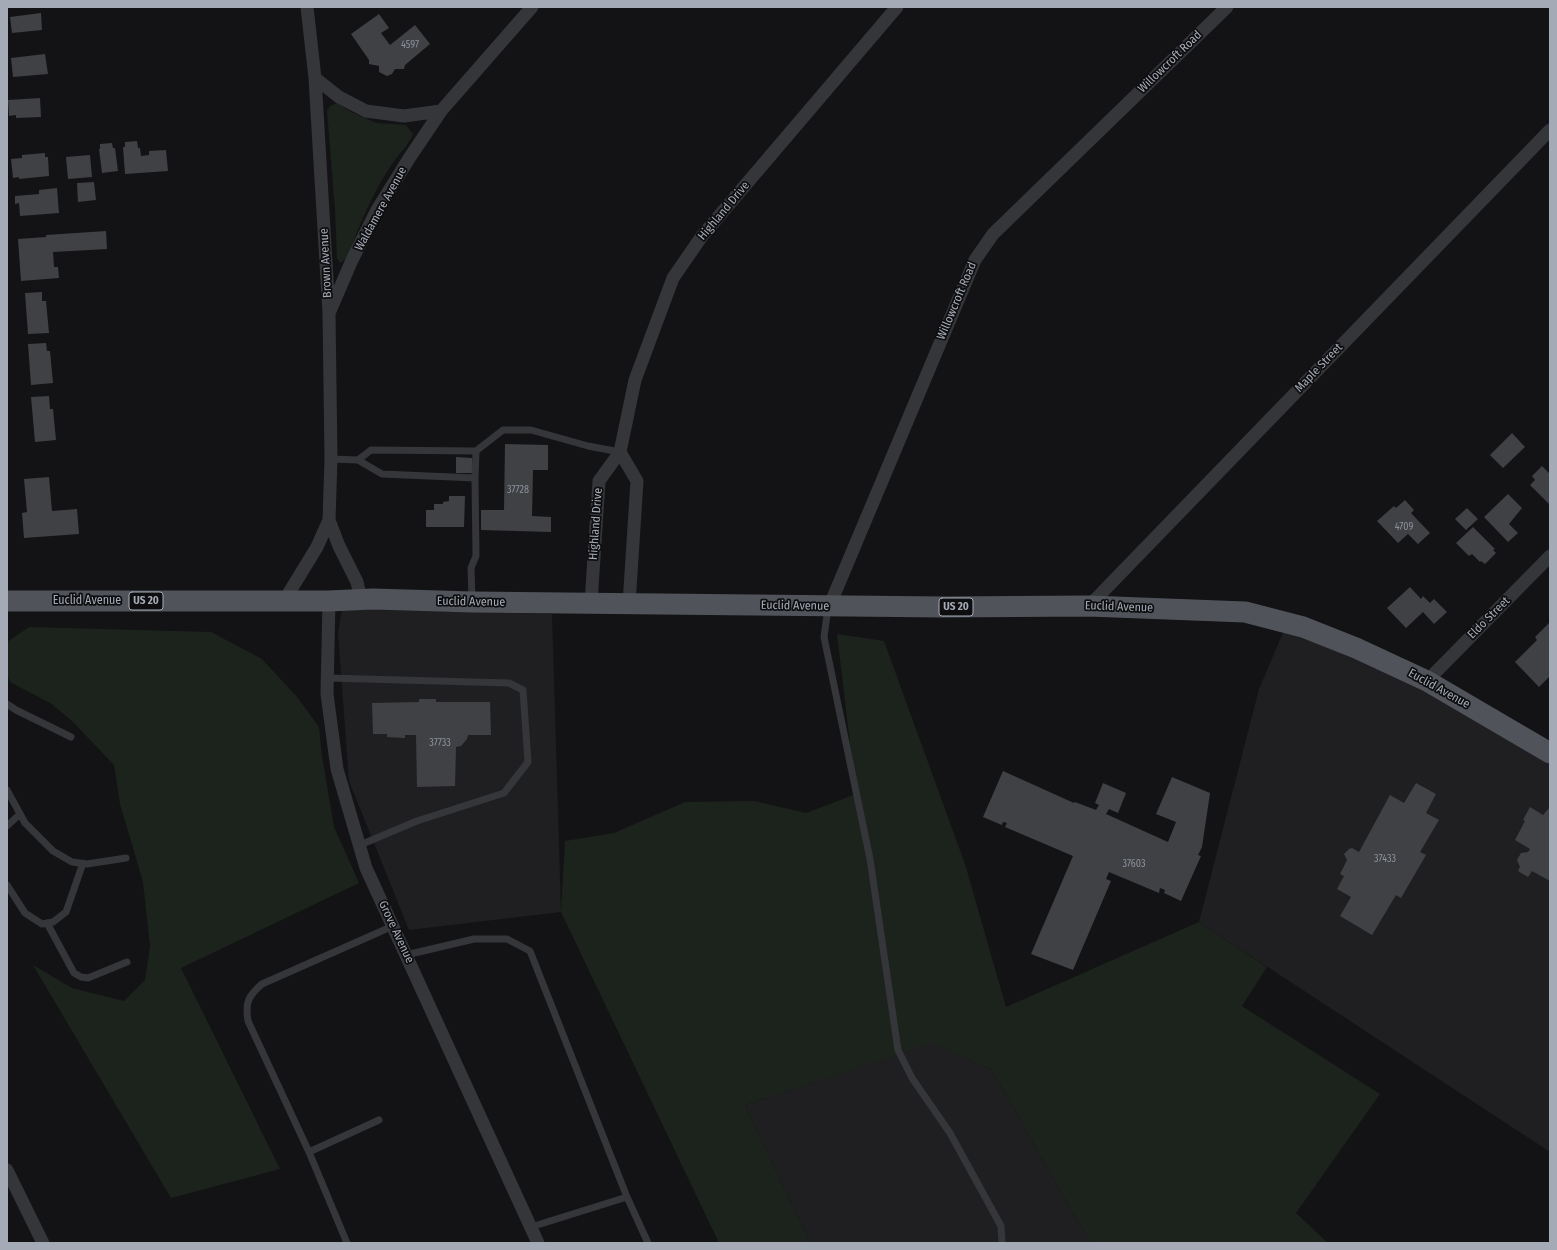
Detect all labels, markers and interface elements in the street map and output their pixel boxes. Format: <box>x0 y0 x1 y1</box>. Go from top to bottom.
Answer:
street label: Willowcroft Road <box>1135 28 1205 96</box>
house number: 4597 <box>401 39 419 51</box>
street label: Waldamere Avenue <box>352 165 410 253</box>
street label: Highland Drive <box>695 179 753 243</box>
street label: Brown Avenue <box>317 228 335 298</box>
street label: Willowcroft Road <box>934 260 980 342</box>
street label: Maple Street <box>1292 341 1346 395</box>
house number: 37728 <box>507 484 529 496</box>
street label: Highland Drive <box>586 487 606 561</box>
house number: 4709 <box>1395 521 1413 533</box>
road number: US 20 <box>129 592 163 610</box>
street label: Euclid Avenue <box>53 594 121 608</box>
street label: Euclid Avenue <box>437 594 505 610</box>
street label: Eldo Street <box>1465 594 1513 642</box>
street label: Euclid Avenue <box>761 598 829 614</box>
road number: US 20 <box>939 598 973 616</box>
street label: Euclid Avenue <box>1085 599 1153 615</box>
street label: Euclid Avenue <box>1406 666 1472 712</box>
house number: 37733 <box>429 737 451 749</box>
house number: 37433 <box>1374 853 1396 865</box>
house number: 37603 <box>1123 858 1145 870</box>
street label: Grove Avenue <box>375 899 417 965</box>

